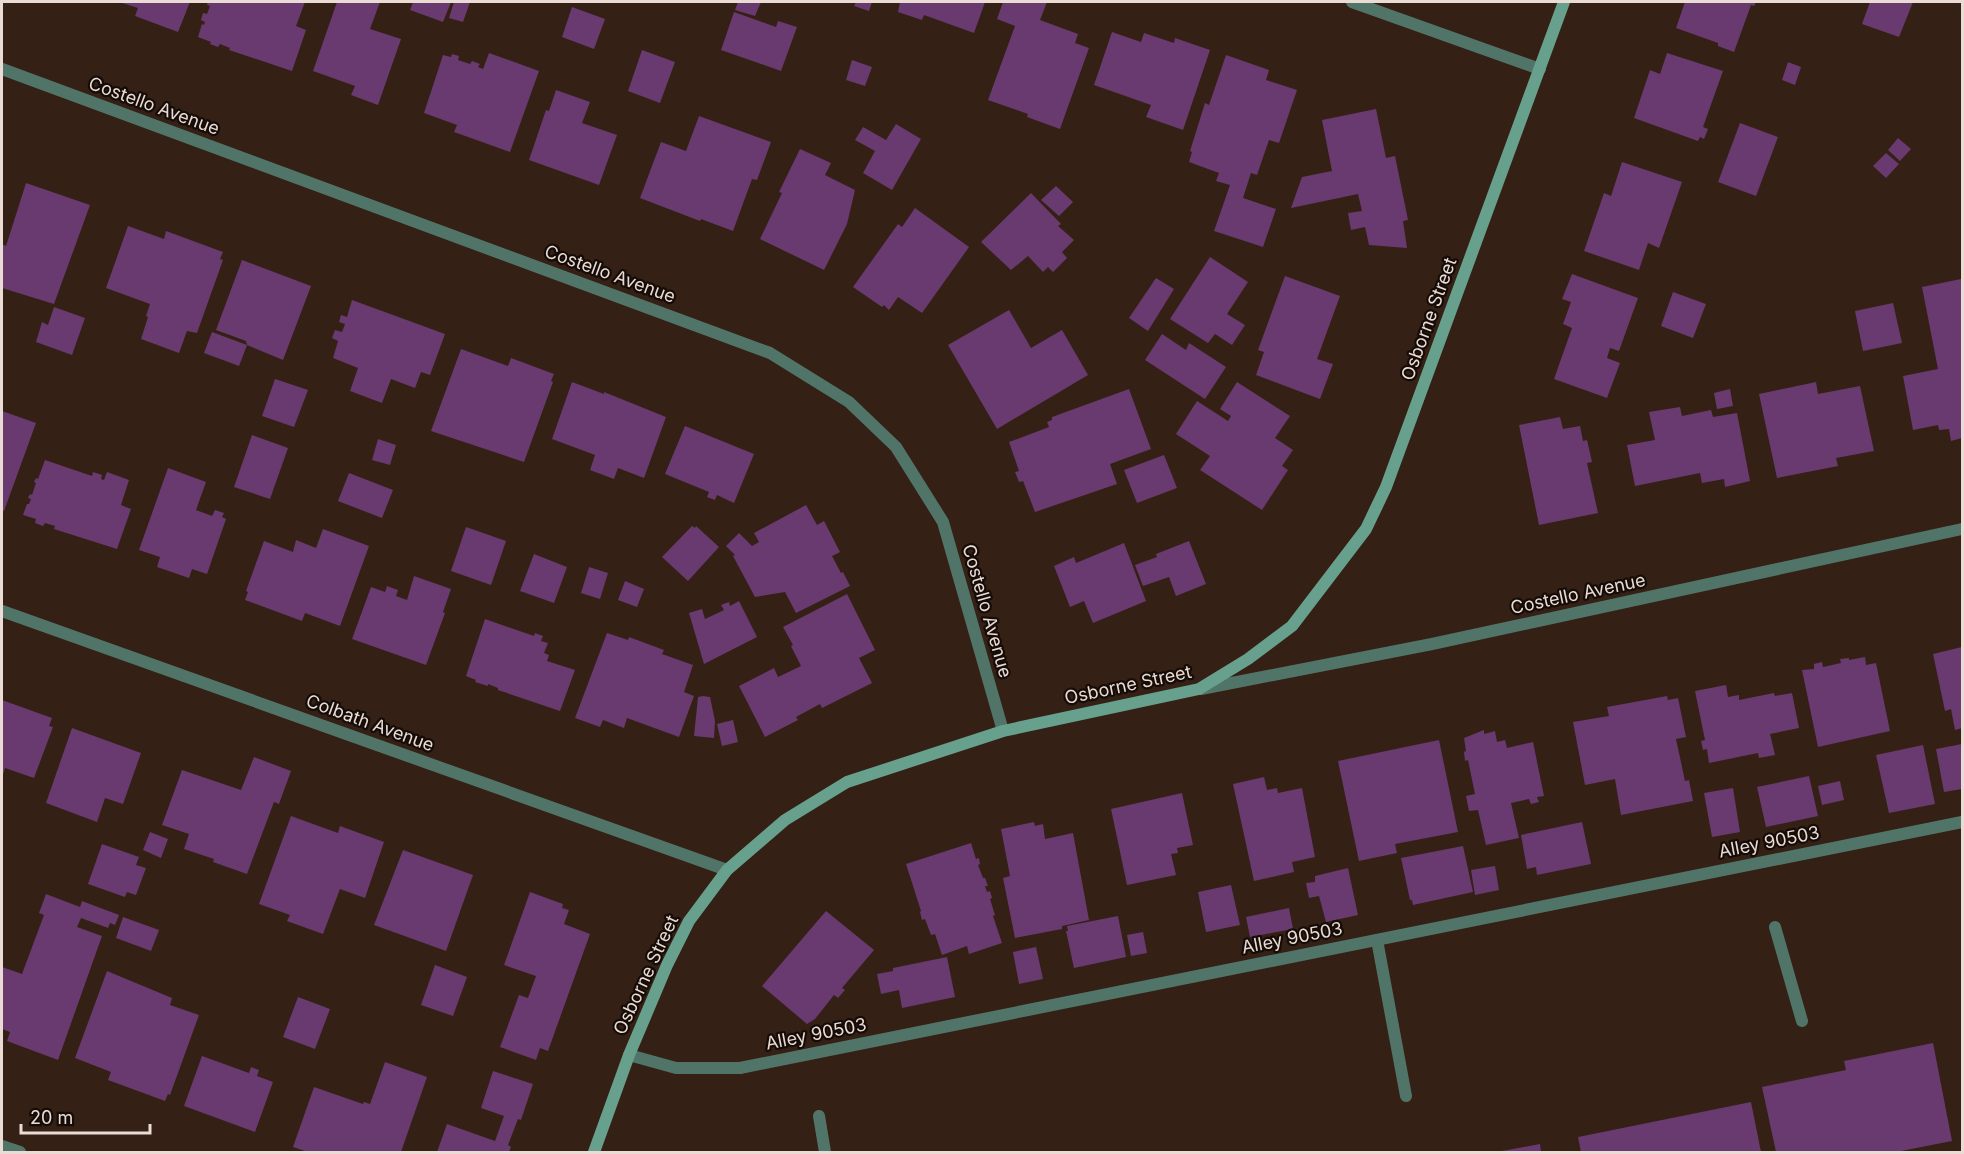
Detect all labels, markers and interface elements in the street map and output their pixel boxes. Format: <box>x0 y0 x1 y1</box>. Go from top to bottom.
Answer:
street label: Costello Avenue <box>86 72 222 139</box>
street label: Costello Avenue <box>542 240 678 307</box>
street label: Osborne Street <box>1397 254 1461 383</box>
street label: Costello Avenue <box>958 542 1017 680</box>
street label: Costello Avenue <box>1508 569 1647 618</box>
street label: Osborne Street <box>1063 661 1193 708</box>
street label: Colbath Avenue <box>303 690 437 755</box>
street label: Alley 90503 <box>1717 821 1821 862</box>
street label: Osborne Street <box>609 912 682 1038</box>
street label: Alley 90503 <box>1240 917 1344 958</box>
street label: Alley 90503 <box>764 1013 868 1054</box>
scale bar <box>21 1097 150 1135</box>
text: 20 m <box>30 1107 73 1128</box>

